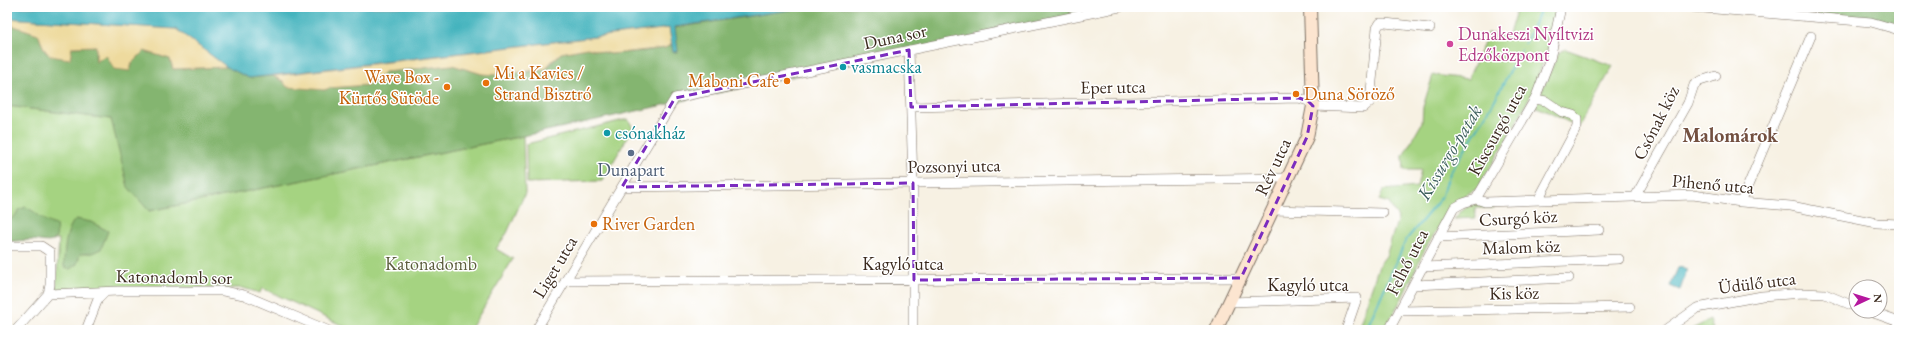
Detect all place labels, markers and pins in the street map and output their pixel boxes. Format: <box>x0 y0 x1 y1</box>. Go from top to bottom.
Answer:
place label: Dunakeszi Nyíltvizi Edzőközpont <box>1458 22 1594 66</box>
marker: Dunakeszi Nyíltvizi Edzőközpont <box>1445 39 1455 49</box>
place label: vasmacska <box>851 55 922 78</box>
place label: Mi a Kavics / Strand Bisztró <box>494 61 592 105</box>
marker: vasmacska <box>838 62 848 72</box>
place label: Wave Box - Kürtős Sütöde <box>339 65 439 109</box>
place label: Maboni Cafe <box>688 69 779 92</box>
marker: Maboni Cafe <box>782 76 792 86</box>
marker: Mi a Kavics / Strand Bisztró <box>481 78 491 88</box>
marker: Wave Box - Kürtős Sütöde <box>442 82 452 92</box>
place label: Duna Söröző <box>1304 82 1395 105</box>
marker: Duna Söröző <box>1291 89 1301 99</box>
place label: csónakház <box>615 121 685 144</box>
marker: csónakház <box>602 128 612 138</box>
marker: Dunapart <box>626 148 636 158</box>
place label: Dunapart <box>597 158 665 181</box>
place label: River Garden <box>602 212 696 235</box>
marker: River Garden <box>589 219 599 229</box>

